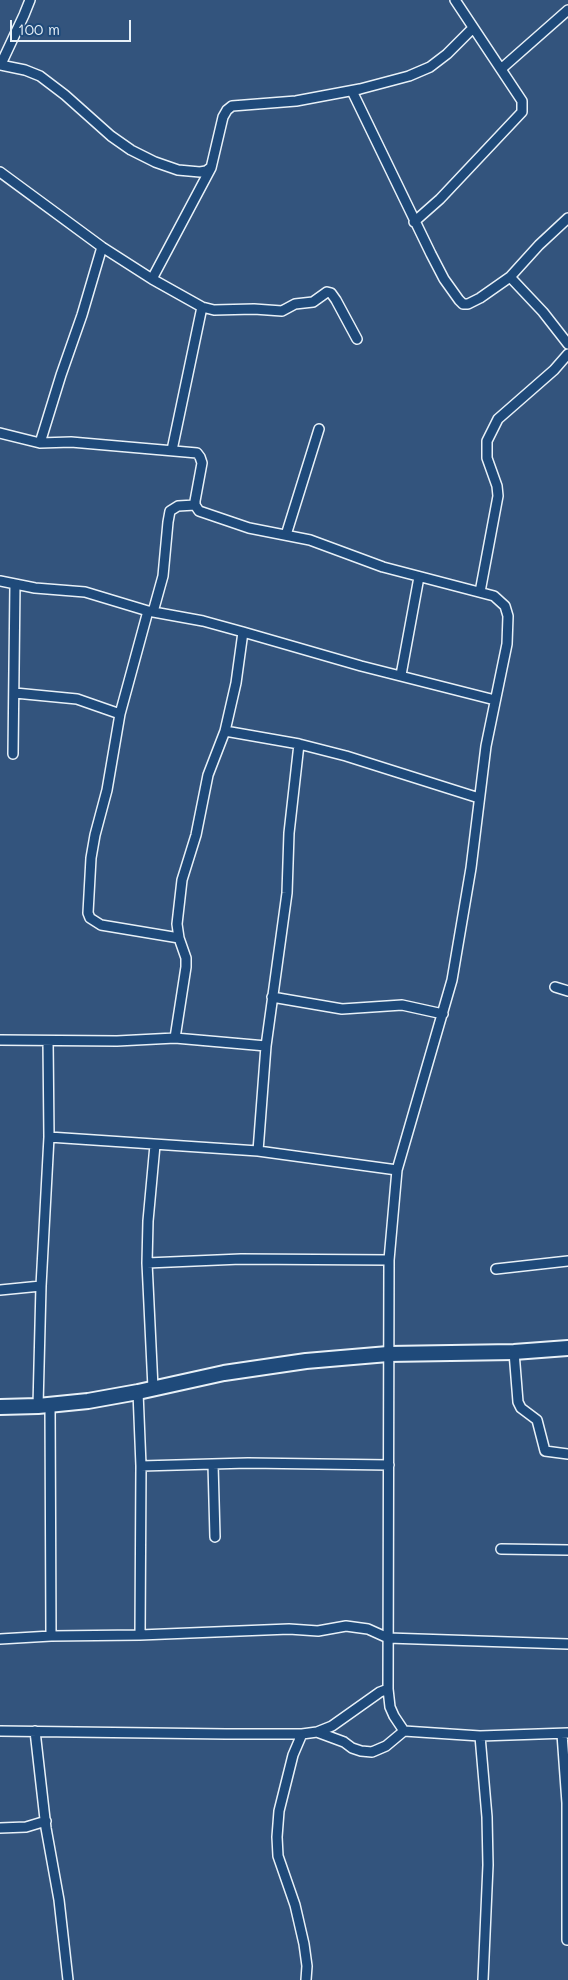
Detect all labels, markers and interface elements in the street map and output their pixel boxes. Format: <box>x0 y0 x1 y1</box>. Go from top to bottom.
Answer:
scale bar <box>12 10 134 42</box>
text: 100 m <box>18 19 60 39</box>

